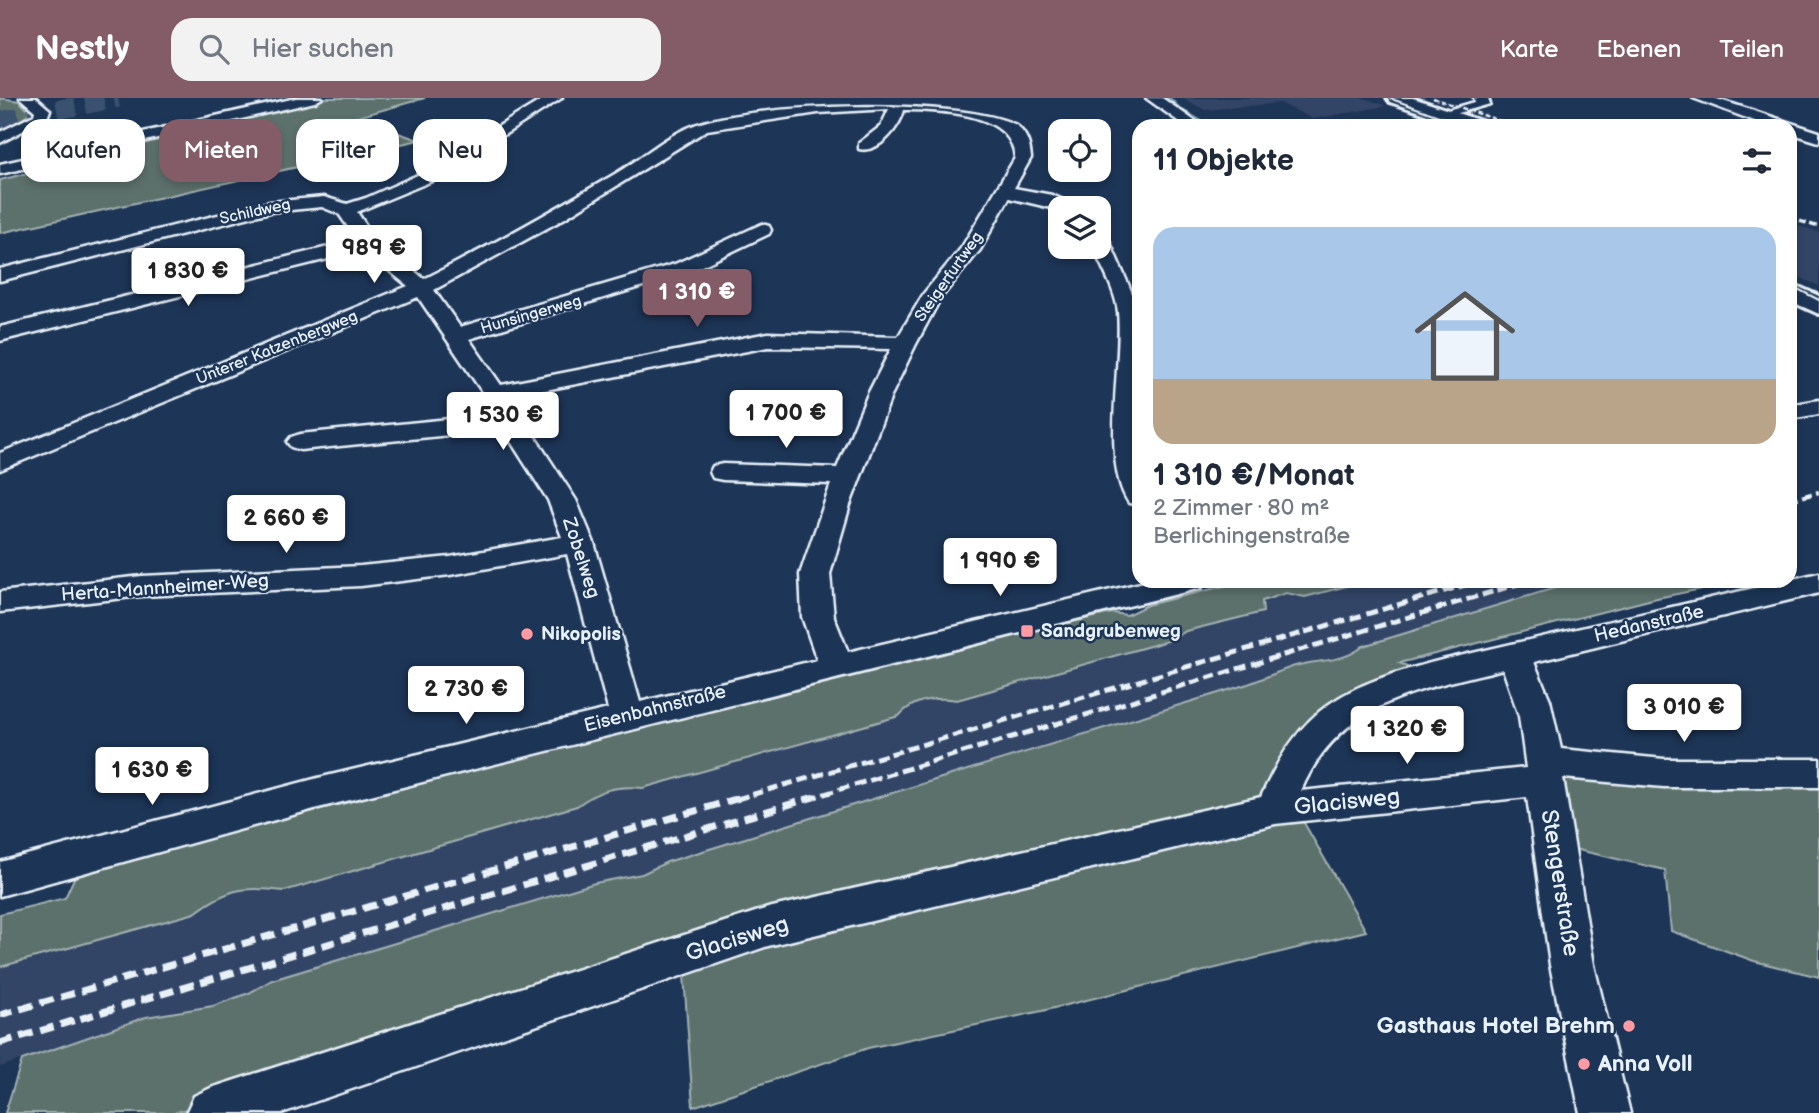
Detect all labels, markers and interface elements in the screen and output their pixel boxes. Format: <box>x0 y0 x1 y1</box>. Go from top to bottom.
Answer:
search box <box>171 18 661 81</box>
text: Nestly <box>35 29 129 69</box>
icon: search <box>195 30 233 68</box>
text: Hier suchen <box>251 34 394 65</box>
text: Karte <box>1500 35 1558 64</box>
text: Ebenen <box>1596 35 1681 64</box>
text: Teilen <box>1719 35 1784 64</box>
chip: Kaufen <box>21 119 145 182</box>
chip: Mieten <box>159 119 282 182</box>
chip: Filter <box>296 119 399 182</box>
chip: Neu <box>413 119 507 182</box>
map controls <box>1048 119 1111 259</box>
button: locate <box>1048 119 1111 182</box>
icon: filters <box>1738 142 1776 180</box>
text: 11 Objekte <box>1153 143 1294 179</box>
street label: Schildweg <box>218 195 292 229</box>
button: layers <box>1048 196 1111 259</box>
pin: 989 € <box>325 226 423 285</box>
street label: Steigerfurtweg <box>911 228 987 326</box>
text: 989 € <box>342 234 406 262</box>
pin: 1 830 € <box>123 248 253 308</box>
text: 1 830 € <box>147 257 229 285</box>
pin: 1 310 € <box>632 270 762 329</box>
icon: home <box>1402 273 1528 399</box>
text: 1 310 € <box>659 278 735 306</box>
street label: Hunsingerweg <box>478 292 584 338</box>
street label: Unterer Katzenbergweg <box>194 307 360 389</box>
pin: 1 700 € <box>721 390 851 450</box>
pin: 1 530 € <box>438 392 568 452</box>
text: 1 700 € <box>746 399 826 427</box>
text: 1 530 € <box>463 401 543 429</box>
text: 1 310 €/Monat <box>1153 458 1355 494</box>
text: 2 Zimmer · 80 m² <box>1153 494 1329 522</box>
pin: 2 660 € <box>221 496 351 555</box>
text: 2 660 € <box>243 504 329 532</box>
street label: Zobelweg <box>557 514 605 601</box>
text: Berlichingenstraße <box>1153 522 1350 550</box>
pin: 1 990 € <box>935 538 1065 598</box>
text: 1 990 € <box>960 547 1040 575</box>
street label: Herta-Mannheimer-Weg <box>60 569 270 607</box>
street label: Hedanstraße <box>1592 600 1706 648</box>
place label: Sandgrubenweg <box>1041 620 1181 643</box>
place label: Nikopolis <box>541 623 621 646</box>
marker: Sandgrubenweg <box>1019 623 1035 639</box>
marker: Nikopolis <box>519 626 535 642</box>
pin: 2 730 € <box>401 666 531 726</box>
text: 2 730 € <box>424 675 508 703</box>
street label: Eisenbahnstraße <box>582 680 728 738</box>
pin: 3 010 € <box>1619 684 1749 744</box>
text: 3 010 € <box>1643 693 1725 721</box>
pin: 1 320 € <box>1342 706 1472 766</box>
text: 1 320 € <box>1367 715 1447 743</box>
pin: 1 630 € <box>87 748 217 807</box>
text: 1 630 € <box>111 756 193 784</box>
street label: Glacisweg <box>1293 783 1401 821</box>
street label: Stengerstraße <box>1535 808 1585 958</box>
street label: Glacisweg <box>682 910 792 968</box>
place label: Gasthaus Hotel Brehm <box>1377 1012 1615 1040</box>
marker: Gasthaus Hotel Brehm <box>1621 1018 1637 1034</box>
place label: Anna Voll <box>1597 1050 1693 1078</box>
marker: Anna Voll <box>1576 1056 1592 1072</box>

